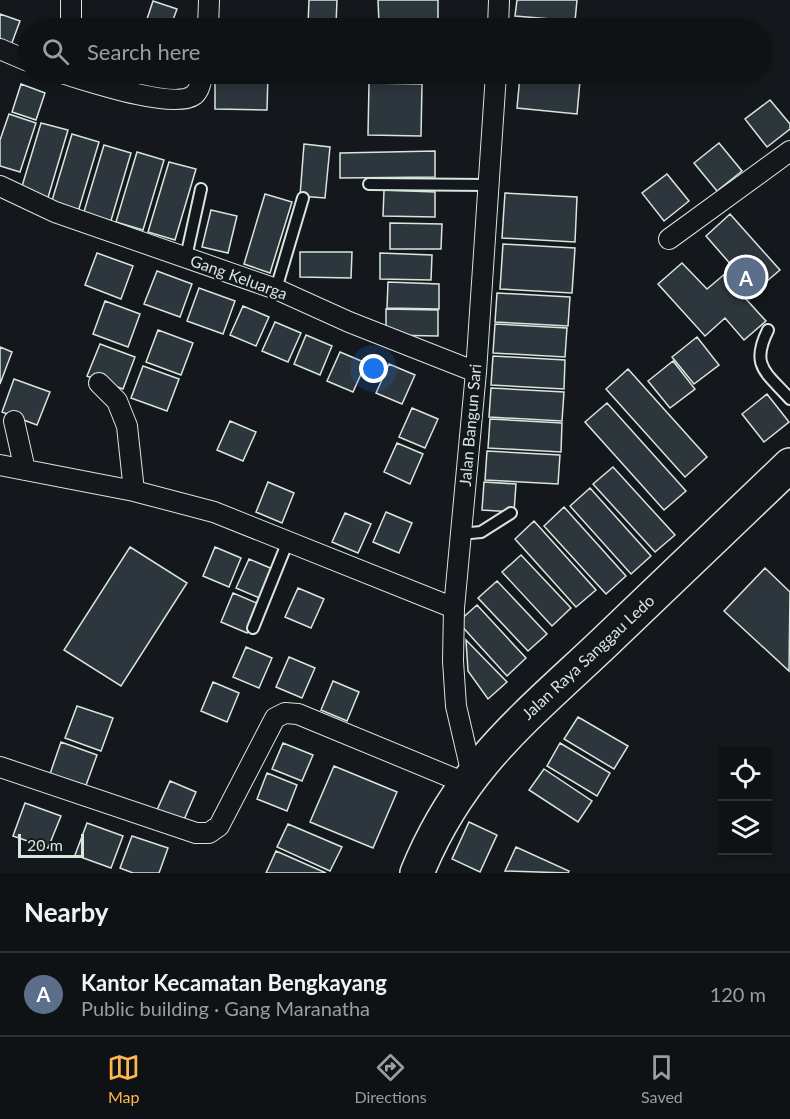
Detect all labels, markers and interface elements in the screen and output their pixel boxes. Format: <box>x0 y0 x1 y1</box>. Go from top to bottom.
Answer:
search box <box>18 18 772 84</box>
icon: search <box>39 35 72 68</box>
text: Search here <box>87 38 200 65</box>
street label: Gang Keluarga <box>188 250 290 303</box>
pin: A <box>726 254 766 300</box>
your location <box>359 354 388 383</box>
street label: Jalan Bangun Sari <box>455 363 484 487</box>
street label: Jalan Raya Sanggau Ledo <box>518 590 658 723</box>
map controls <box>718 747 772 855</box>
button: locate <box>718 747 772 801</box>
button: layers <box>718 801 772 855</box>
scale bar <box>18 831 84 858</box>
text: 20 m <box>27 835 63 854</box>
text: Nearby <box>24 896 109 928</box>
text: Kantor Kecamatan Bengkayang <box>81 969 387 996</box>
text: A <box>37 982 50 1006</box>
text: 120 m <box>710 982 766 1006</box>
text: Public building · Gang Maranatha <box>81 996 370 1020</box>
tab: Map <box>107 1051 140 1106</box>
tab: Directions <box>354 1051 427 1106</box>
tab: Saved <box>641 1051 683 1106</box>

